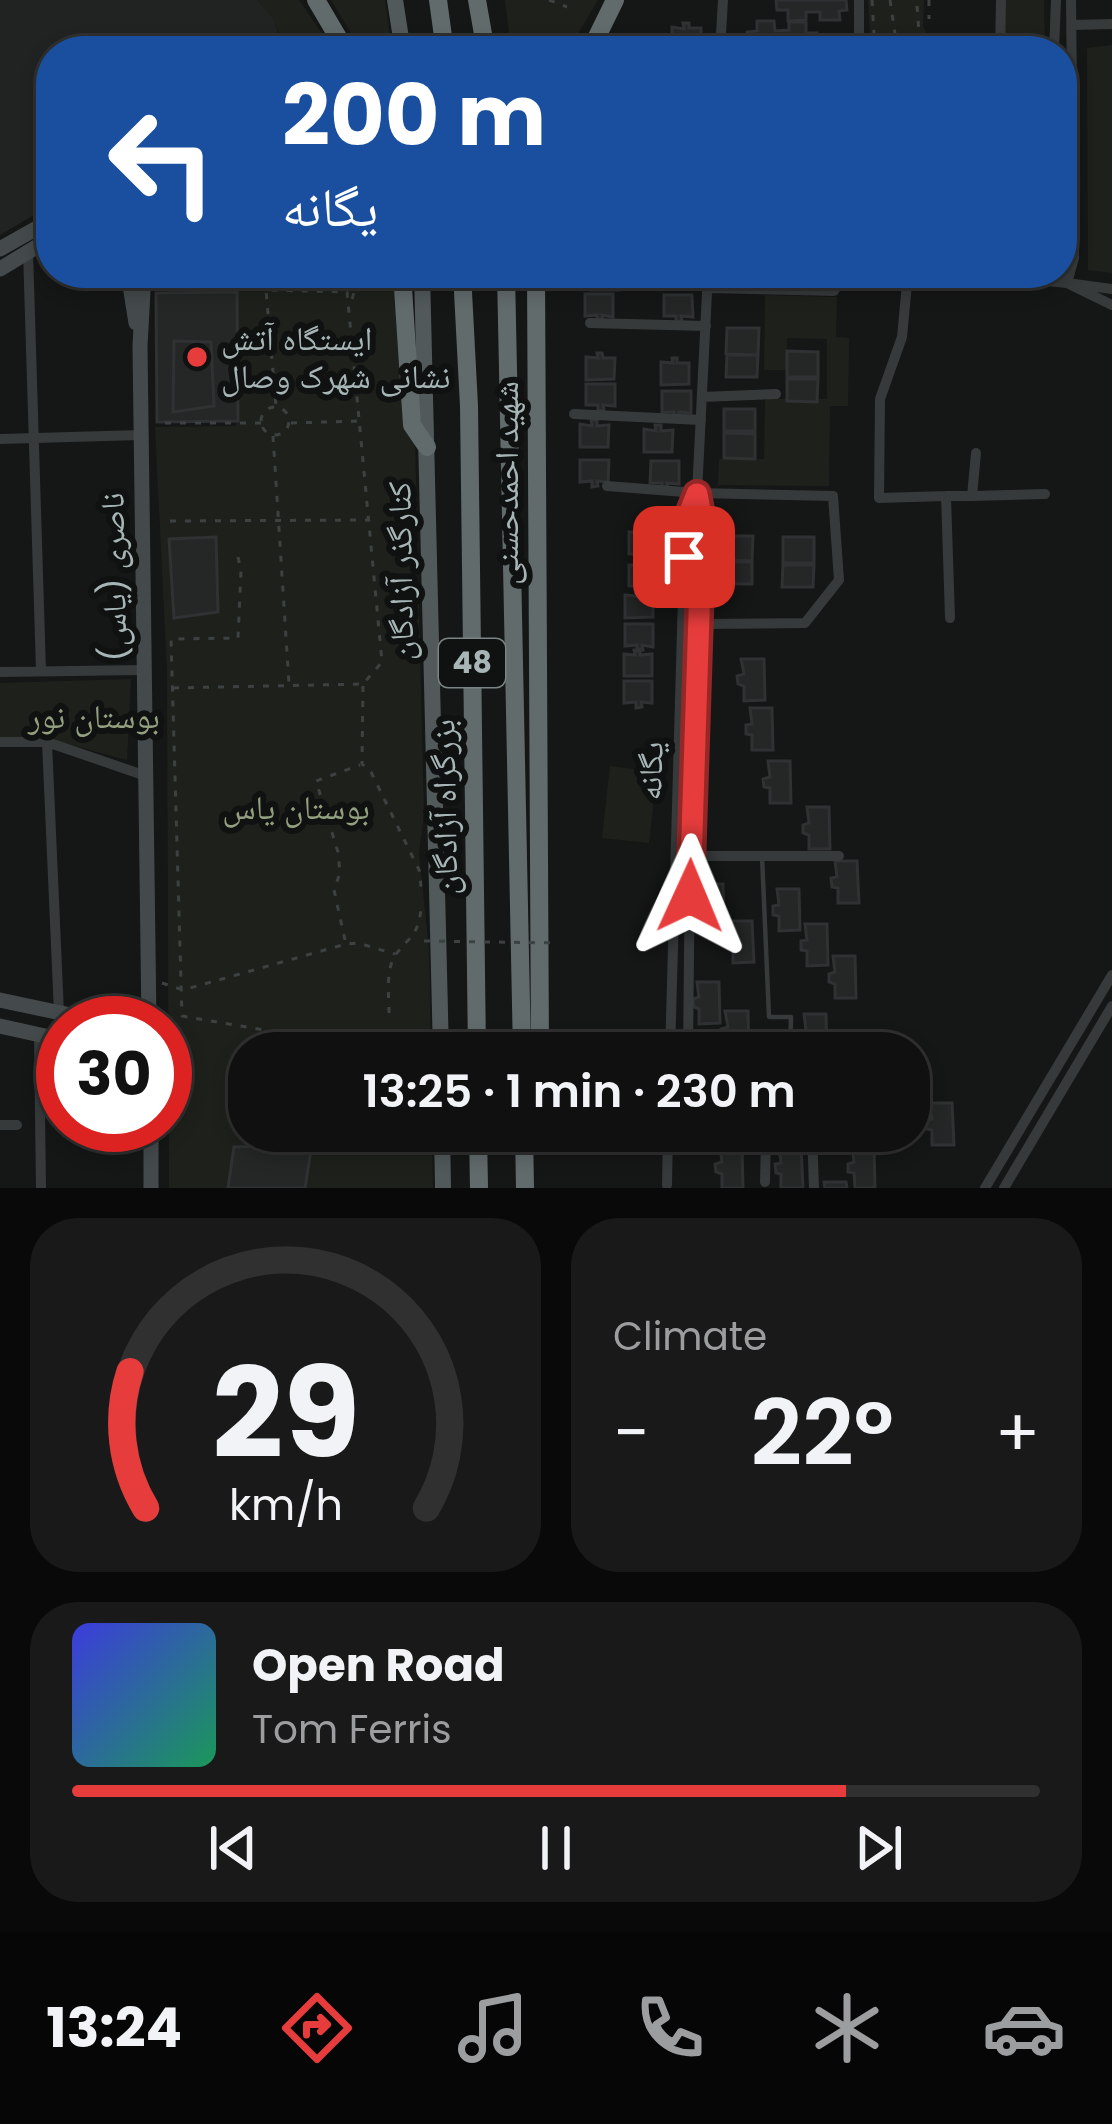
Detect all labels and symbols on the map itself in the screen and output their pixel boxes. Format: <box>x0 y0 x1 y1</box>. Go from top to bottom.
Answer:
place label: ایستگاه آتش نشانی شهرک وصال <box>221 315 450 400</box>
marker: ایستگاه آتش نشانی شهرک وصال <box>184 344 210 370</box>
street label: شهید احمدحسنی <box>483 381 530 585</box>
street label: کنارگذر آزادگان <box>375 481 426 661</box>
street label: ناصری (یاس) <box>89 492 138 662</box>
pin <box>633 506 735 608</box>
road number: 48 <box>439 639 505 687</box>
park label: بوستان نور <box>27 693 160 740</box>
street label: بزرگراه آزادگان <box>419 719 470 895</box>
street label: یگانه <box>626 741 675 801</box>
park label: بوستان یاس <box>222 784 370 831</box>
position arrow <box>627 833 753 959</box>
speed limit sign: 30 <box>36 996 192 1152</box>

